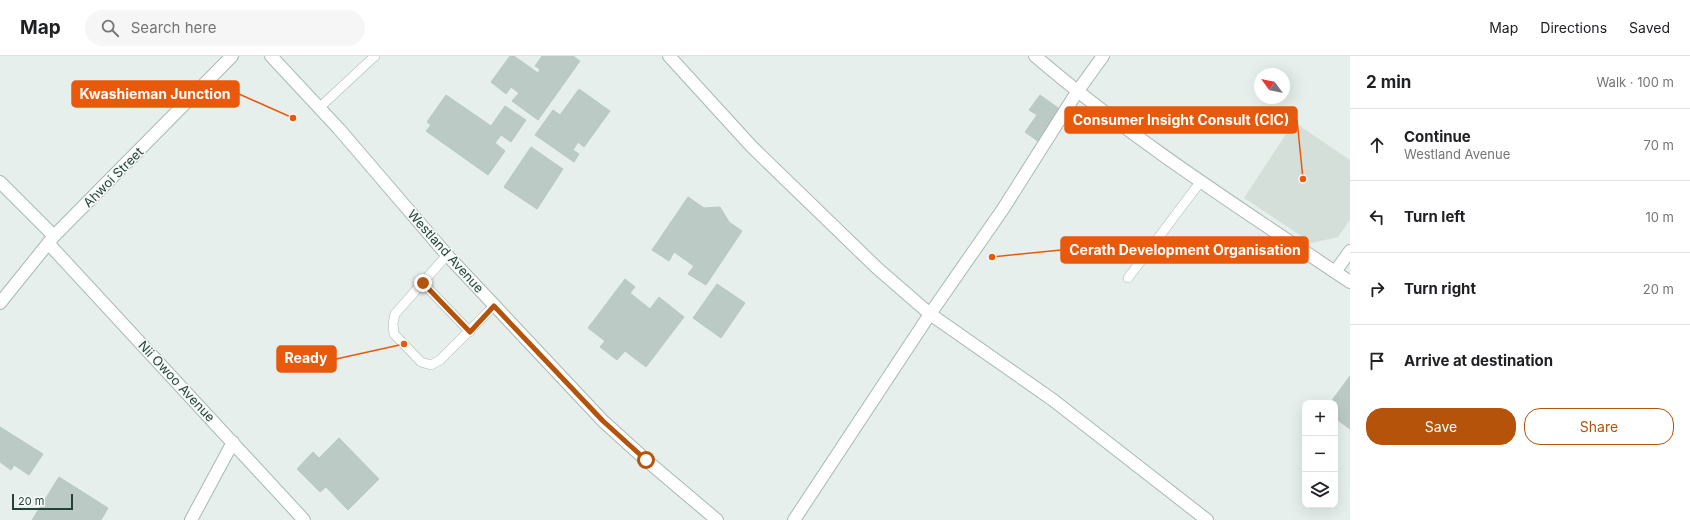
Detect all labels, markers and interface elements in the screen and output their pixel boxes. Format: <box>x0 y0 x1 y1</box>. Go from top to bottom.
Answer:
search box <box>85 10 365 46</box>
text: Map <box>20 16 61 39</box>
icon: search <box>99 17 121 39</box>
text: Search here <box>131 18 216 37</box>
text: Map <box>1489 19 1518 36</box>
text: Directions <box>1540 19 1607 36</box>
text: Saved <box>1629 19 1670 36</box>
north arrow <box>1254 68 1290 104</box>
text: 2 min <box>1366 72 1411 92</box>
text: Walk · 100 m <box>1596 74 1674 90</box>
callout: Kwashieman Junction <box>72 81 239 107</box>
text: Kwashieman Junction <box>80 85 230 102</box>
callout: Consumer Insight Consult (CIC) <box>1065 107 1297 133</box>
text: Consumer Insight Consult (CIC) <box>1073 111 1289 128</box>
text: Continue <box>1404 127 1471 146</box>
icon: ahead <box>1366 134 1388 156</box>
text: 70 m <box>1644 137 1674 153</box>
street label: Ahwoi Street <box>80 144 146 210</box>
text: Westland Avenue <box>1404 146 1510 162</box>
street label: Westland Avenue <box>405 206 487 296</box>
icon: left <box>1366 206 1388 228</box>
text: Turn left <box>1404 207 1465 226</box>
text: 10 m <box>1645 209 1674 225</box>
callout: Cerath Development Organisation <box>1061 237 1308 263</box>
text: Cerath Development Organisation <box>1069 241 1301 258</box>
route end <box>414 274 432 292</box>
icon: right <box>1366 278 1388 300</box>
text: Turn right <box>1404 279 1476 298</box>
text: 20 m <box>1643 281 1674 297</box>
street label: Nii Owoo Avenue <box>135 337 219 425</box>
callout: Ready <box>277 346 336 372</box>
text: Ready <box>284 349 328 366</box>
icon: arrive <box>1366 350 1388 372</box>
text: Arrive at destination <box>1404 351 1553 370</box>
map controls <box>1302 400 1338 508</box>
button: + <box>1302 400 1338 436</box>
button: Save <box>1366 408 1516 445</box>
button: Share <box>1524 408 1674 445</box>
button: − <box>1302 436 1338 472</box>
route start <box>637 451 655 469</box>
button: layers <box>1302 472 1338 508</box>
scale bar <box>12 492 73 511</box>
text: 20 m <box>18 494 44 508</box>

